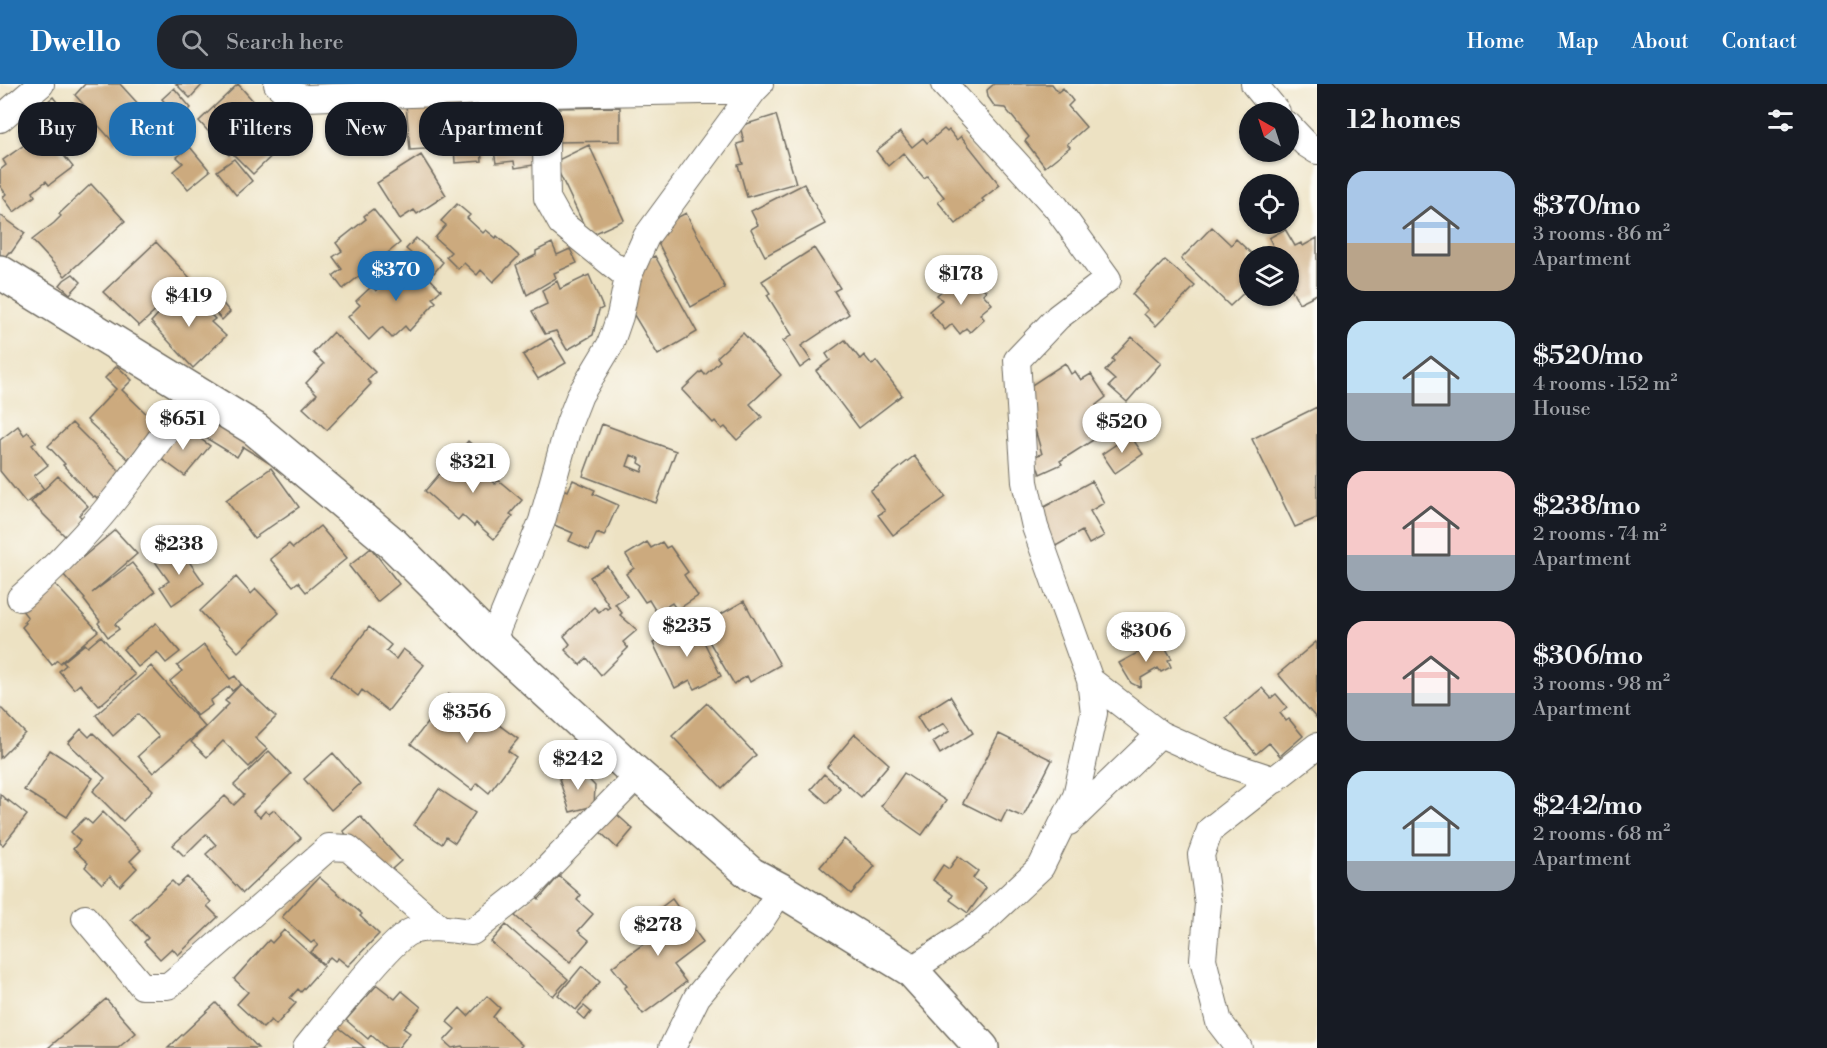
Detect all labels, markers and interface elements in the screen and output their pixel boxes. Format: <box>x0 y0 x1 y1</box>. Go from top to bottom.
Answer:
search box <box>157 15 577 69</box>
text: Dwello <box>30 25 121 60</box>
icon: search <box>178 26 211 59</box>
text: Search here <box>226 29 344 56</box>
text: Home <box>1467 29 1524 55</box>
text: Map <box>1557 29 1599 55</box>
text: About <box>1632 29 1689 55</box>
text: Contact <box>1722 29 1797 55</box>
chip: Buy <box>18 102 97 156</box>
chip: Rent <box>109 102 196 156</box>
chip: Filters <box>208 102 313 156</box>
chip: New <box>325 102 407 156</box>
chip: Apartment <box>419 102 564 156</box>
north arrow <box>1239 102 1299 162</box>
map controls <box>1239 102 1299 306</box>
text: 12 homes <box>1347 104 1461 136</box>
icon: filters <box>1764 104 1797 137</box>
button: locate <box>1239 174 1299 234</box>
text: $370/mo <box>1533 190 1641 222</box>
icon: home <box>1395 195 1467 267</box>
text: 3 rooms · 86 m² <box>1533 222 1670 247</box>
button: layers <box>1239 246 1299 306</box>
text: Apartment <box>1533 247 1631 272</box>
pin: $370 <box>360 251 432 302</box>
pin: $178 <box>925 255 997 306</box>
text: $370 <box>371 258 421 283</box>
text: $178 <box>939 262 983 287</box>
pin: $419 <box>153 277 225 328</box>
text: $419 <box>166 284 212 309</box>
text: $520/mo <box>1533 340 1644 372</box>
icon: home <box>1395 345 1467 417</box>
text: 4 rooms · 152 m² <box>1533 372 1677 397</box>
text: House <box>1533 397 1591 422</box>
pin: $651 <box>147 400 219 451</box>
pin: $520 <box>1086 403 1158 454</box>
text: $651 <box>160 407 206 432</box>
text: $520 <box>1096 410 1148 435</box>
pin: $321 <box>437 443 509 494</box>
text: $321 <box>450 450 496 475</box>
text: $238/mo <box>1533 490 1641 522</box>
icon: home <box>1395 495 1467 567</box>
text: 2 rooms · 74 m² <box>1533 522 1667 547</box>
pin: $238 <box>143 525 215 576</box>
text: $238 <box>154 532 204 557</box>
text: Apartment <box>1533 547 1631 572</box>
pin: $235 <box>651 607 723 658</box>
pin: $306 <box>1110 612 1182 663</box>
text: $235 <box>663 614 711 639</box>
text: $306 <box>1120 619 1172 644</box>
text: $306/mo <box>1533 640 1643 672</box>
icon: home <box>1395 645 1467 717</box>
text: 3 rooms · 98 m² <box>1533 672 1670 697</box>
pin: $356 <box>431 693 503 744</box>
text: Apartment <box>1533 697 1631 722</box>
text: $356 <box>443 700 491 725</box>
pin: $242 <box>542 740 614 791</box>
text: $242 <box>553 747 603 772</box>
text: $242/mo <box>1533 790 1643 822</box>
icon: home <box>1395 795 1467 867</box>
text: 2 rooms · 68 m² <box>1533 822 1670 847</box>
text: Apartment <box>1533 847 1631 872</box>
pin: $278 <box>622 906 694 957</box>
text: $278 <box>634 913 682 938</box>

